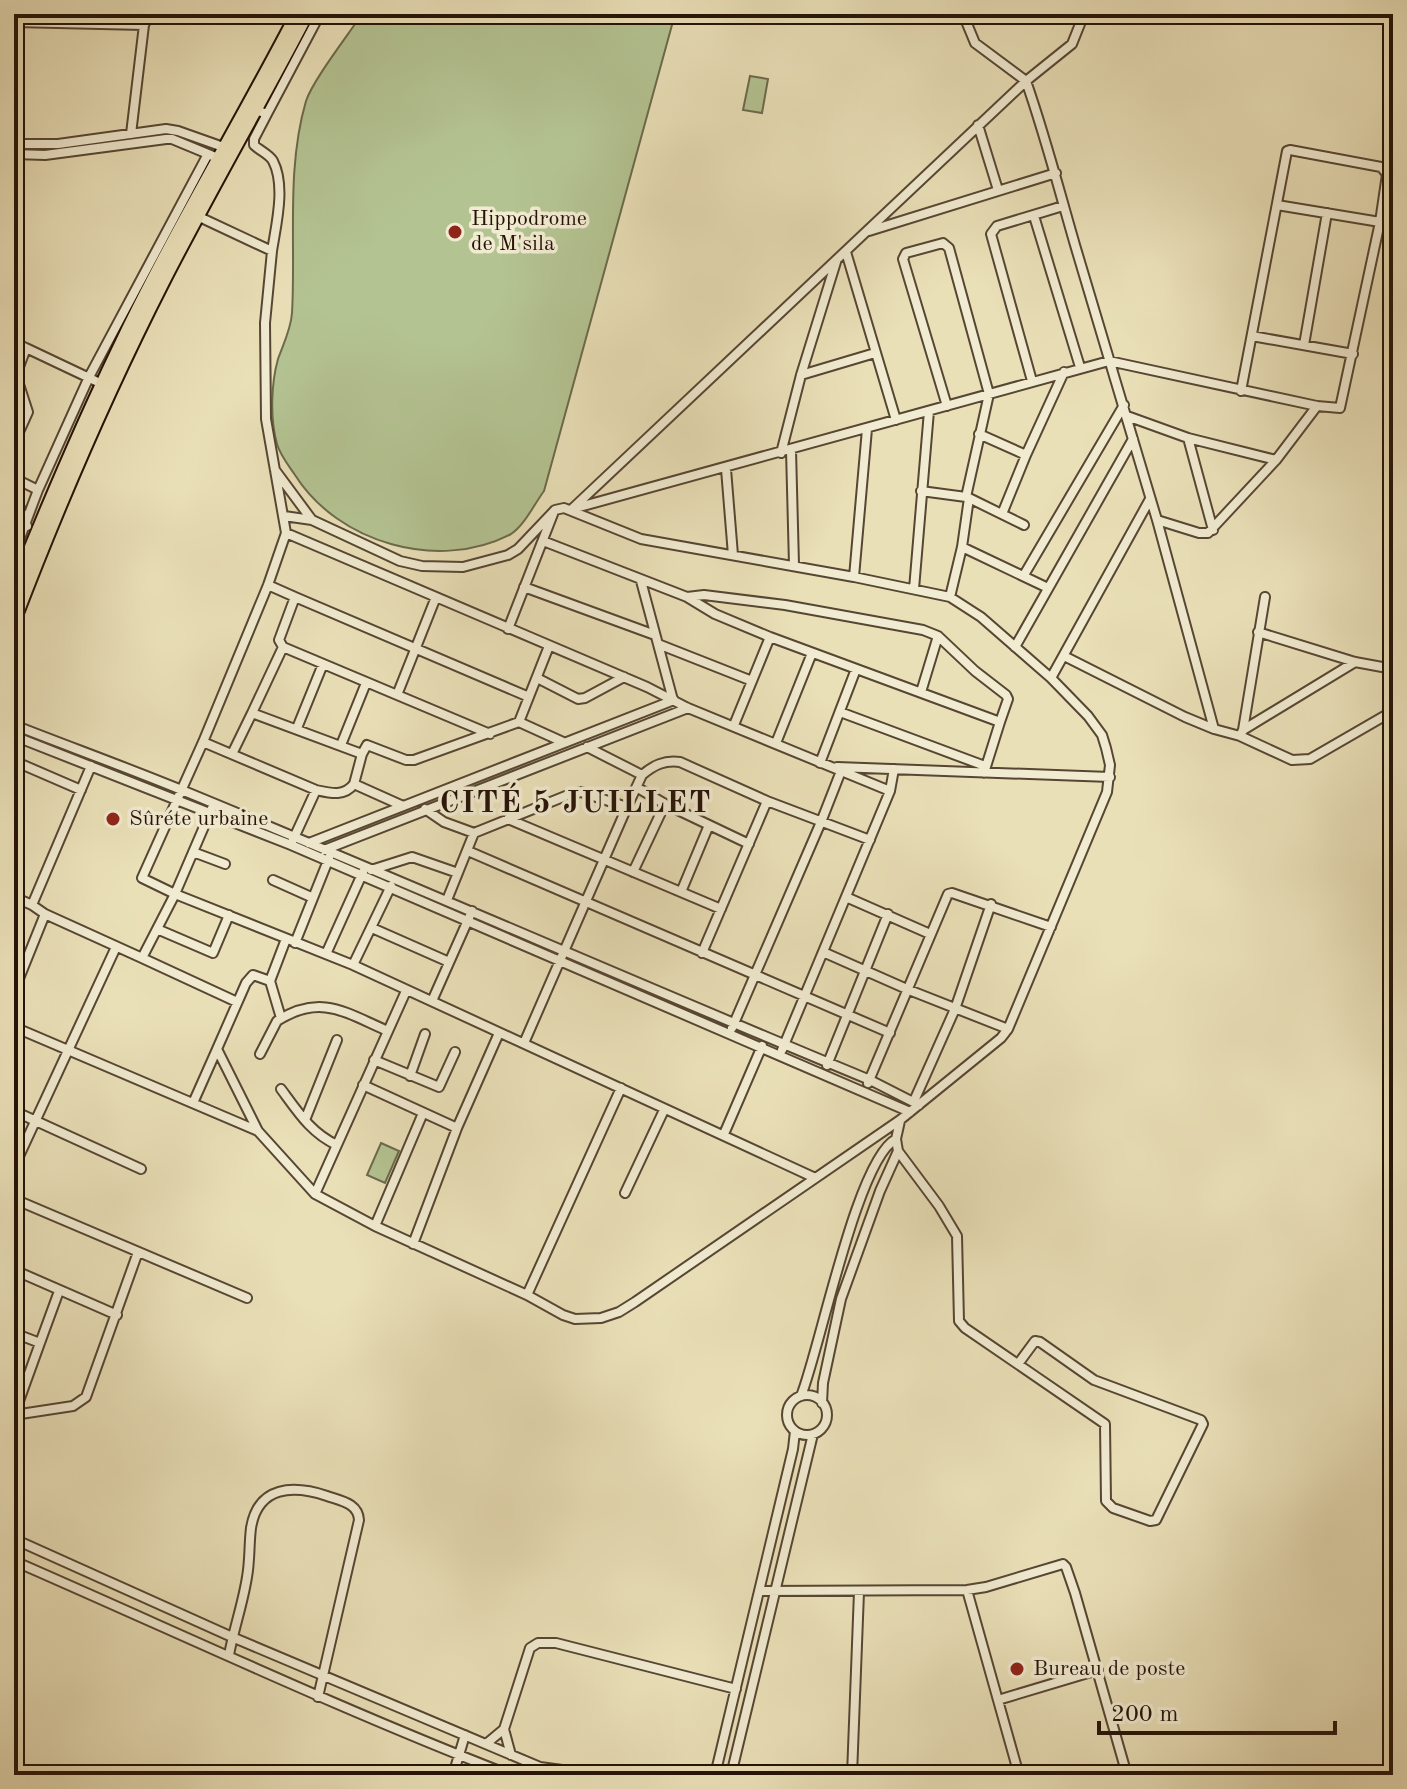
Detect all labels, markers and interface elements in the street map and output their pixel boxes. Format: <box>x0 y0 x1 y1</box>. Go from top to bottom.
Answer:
place label: Hippodrome de M'sila <box>471 208 587 255</box>
marker: Hippodrome de M'sila <box>446 223 464 241</box>
district label: CITÉ 5 JUILLET <box>440 782 712 819</box>
place label: Sûréte urbaine <box>129 808 268 830</box>
marker: Sûréte urbaine <box>104 810 122 828</box>
place label: Bureau de poste <box>1033 1658 1185 1680</box>
marker: Bureau de poste <box>1008 1660 1026 1678</box>
scale bar <box>1099 1685 1335 1735</box>
text: 200 m <box>1111 1703 1179 1727</box>

